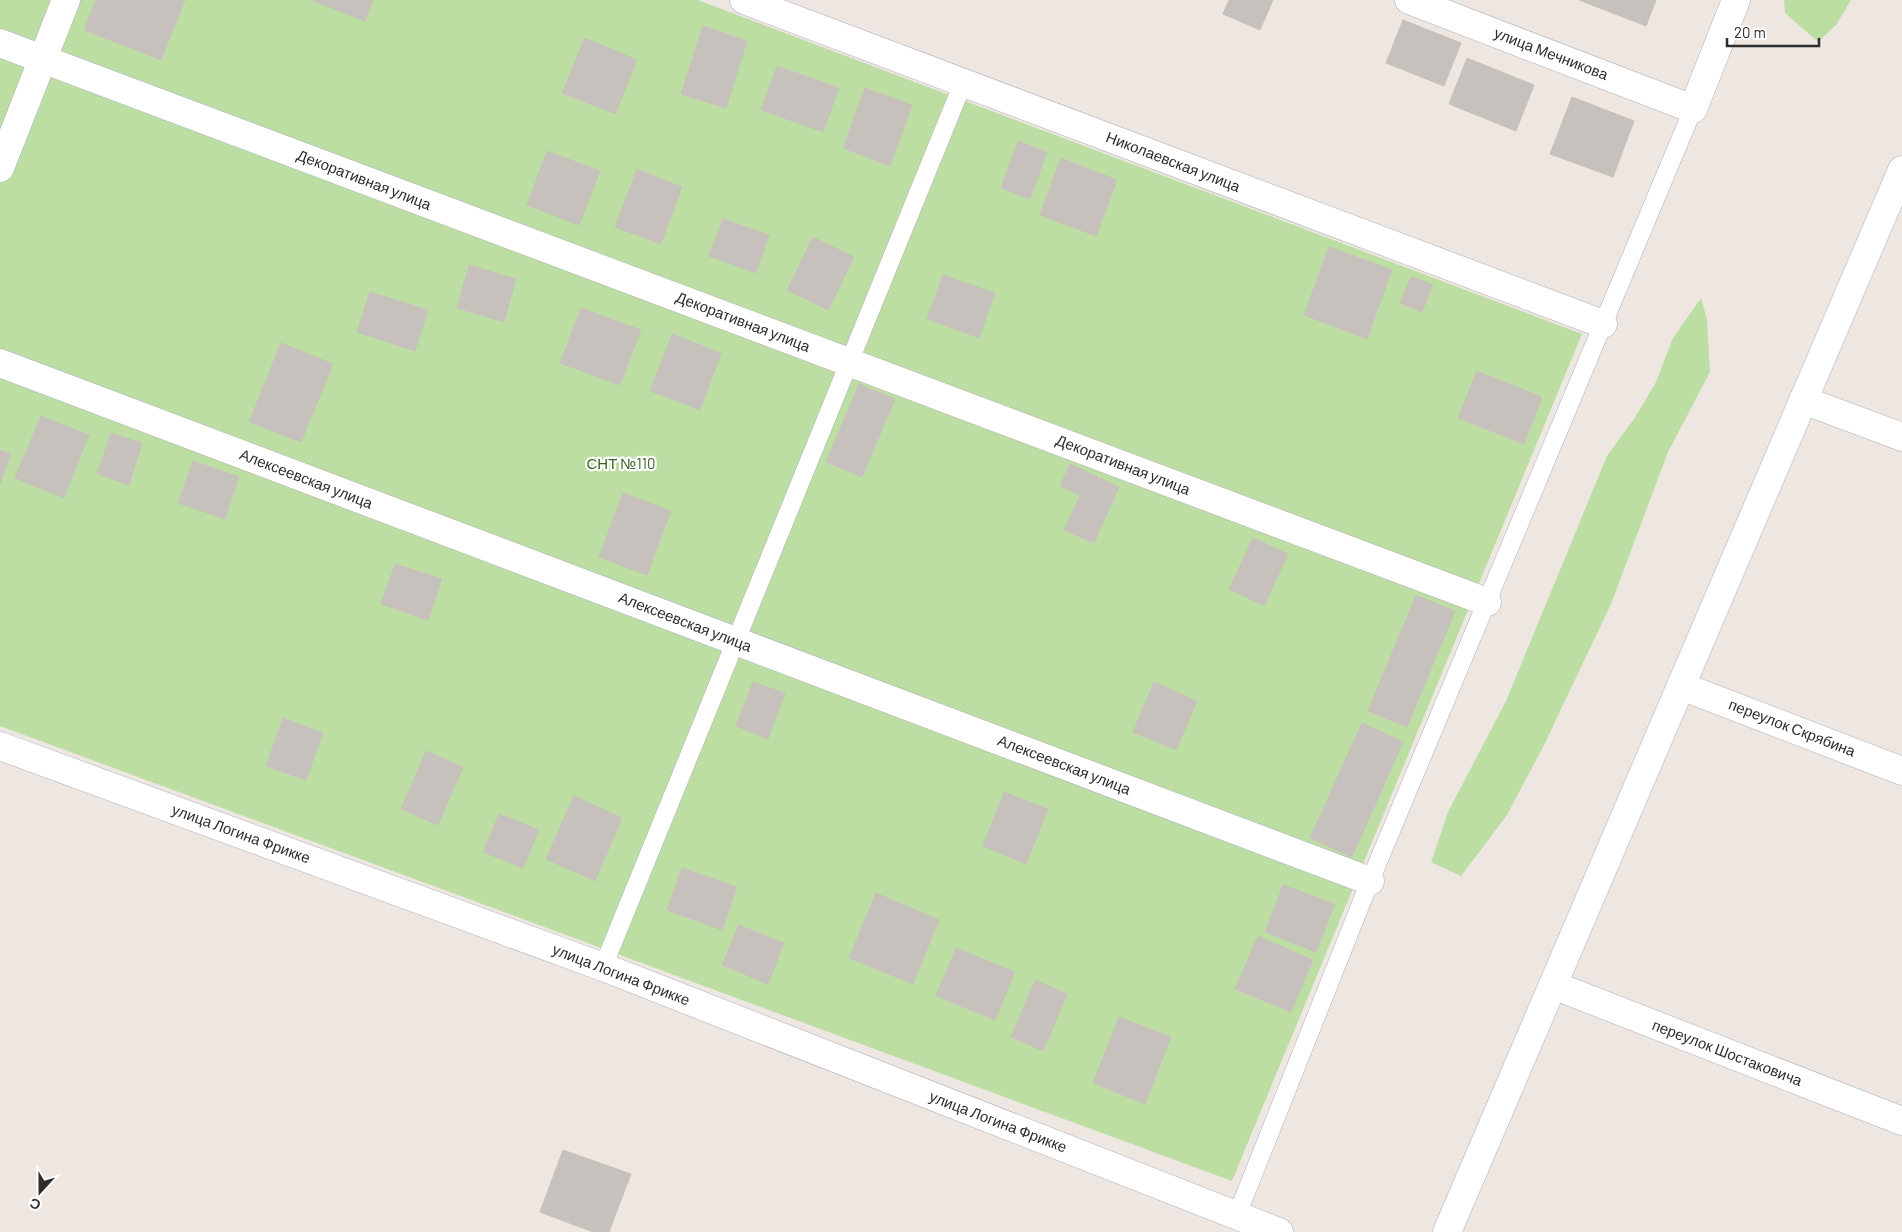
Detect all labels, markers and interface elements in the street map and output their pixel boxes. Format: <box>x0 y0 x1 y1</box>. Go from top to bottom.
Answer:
scale bar <box>1727 15 1820 47</box>
street label: улица Мечникова <box>1492 23 1611 83</box>
text: 20 m <box>1734 23 1766 41</box>
street label: Николаевская улица <box>1104 127 1244 195</box>
street label: Декоративная улица <box>295 145 435 213</box>
street label: Декоративная улица <box>674 287 814 355</box>
street label: Декоративная улица <box>1054 430 1194 498</box>
street label: Алексеевская улица <box>237 444 376 512</box>
park label: СНТ №110 <box>587 454 655 472</box>
street label: Алексеевская улица <box>616 587 755 655</box>
street label: переулок Скрябина <box>1726 695 1859 760</box>
street label: Алексеевская улица <box>995 730 1134 798</box>
street label: улица Логина Фрикке <box>170 800 313 866</box>
street label: улица Логина Фрикке <box>550 940 693 1009</box>
street label: переулок Шостаковича <box>1650 1015 1805 1089</box>
street label: улица Логина Фрикке <box>927 1087 1070 1156</box>
north arrow <box>15 1167 65 1217</box>
text: С <box>27 1195 43 1214</box>

